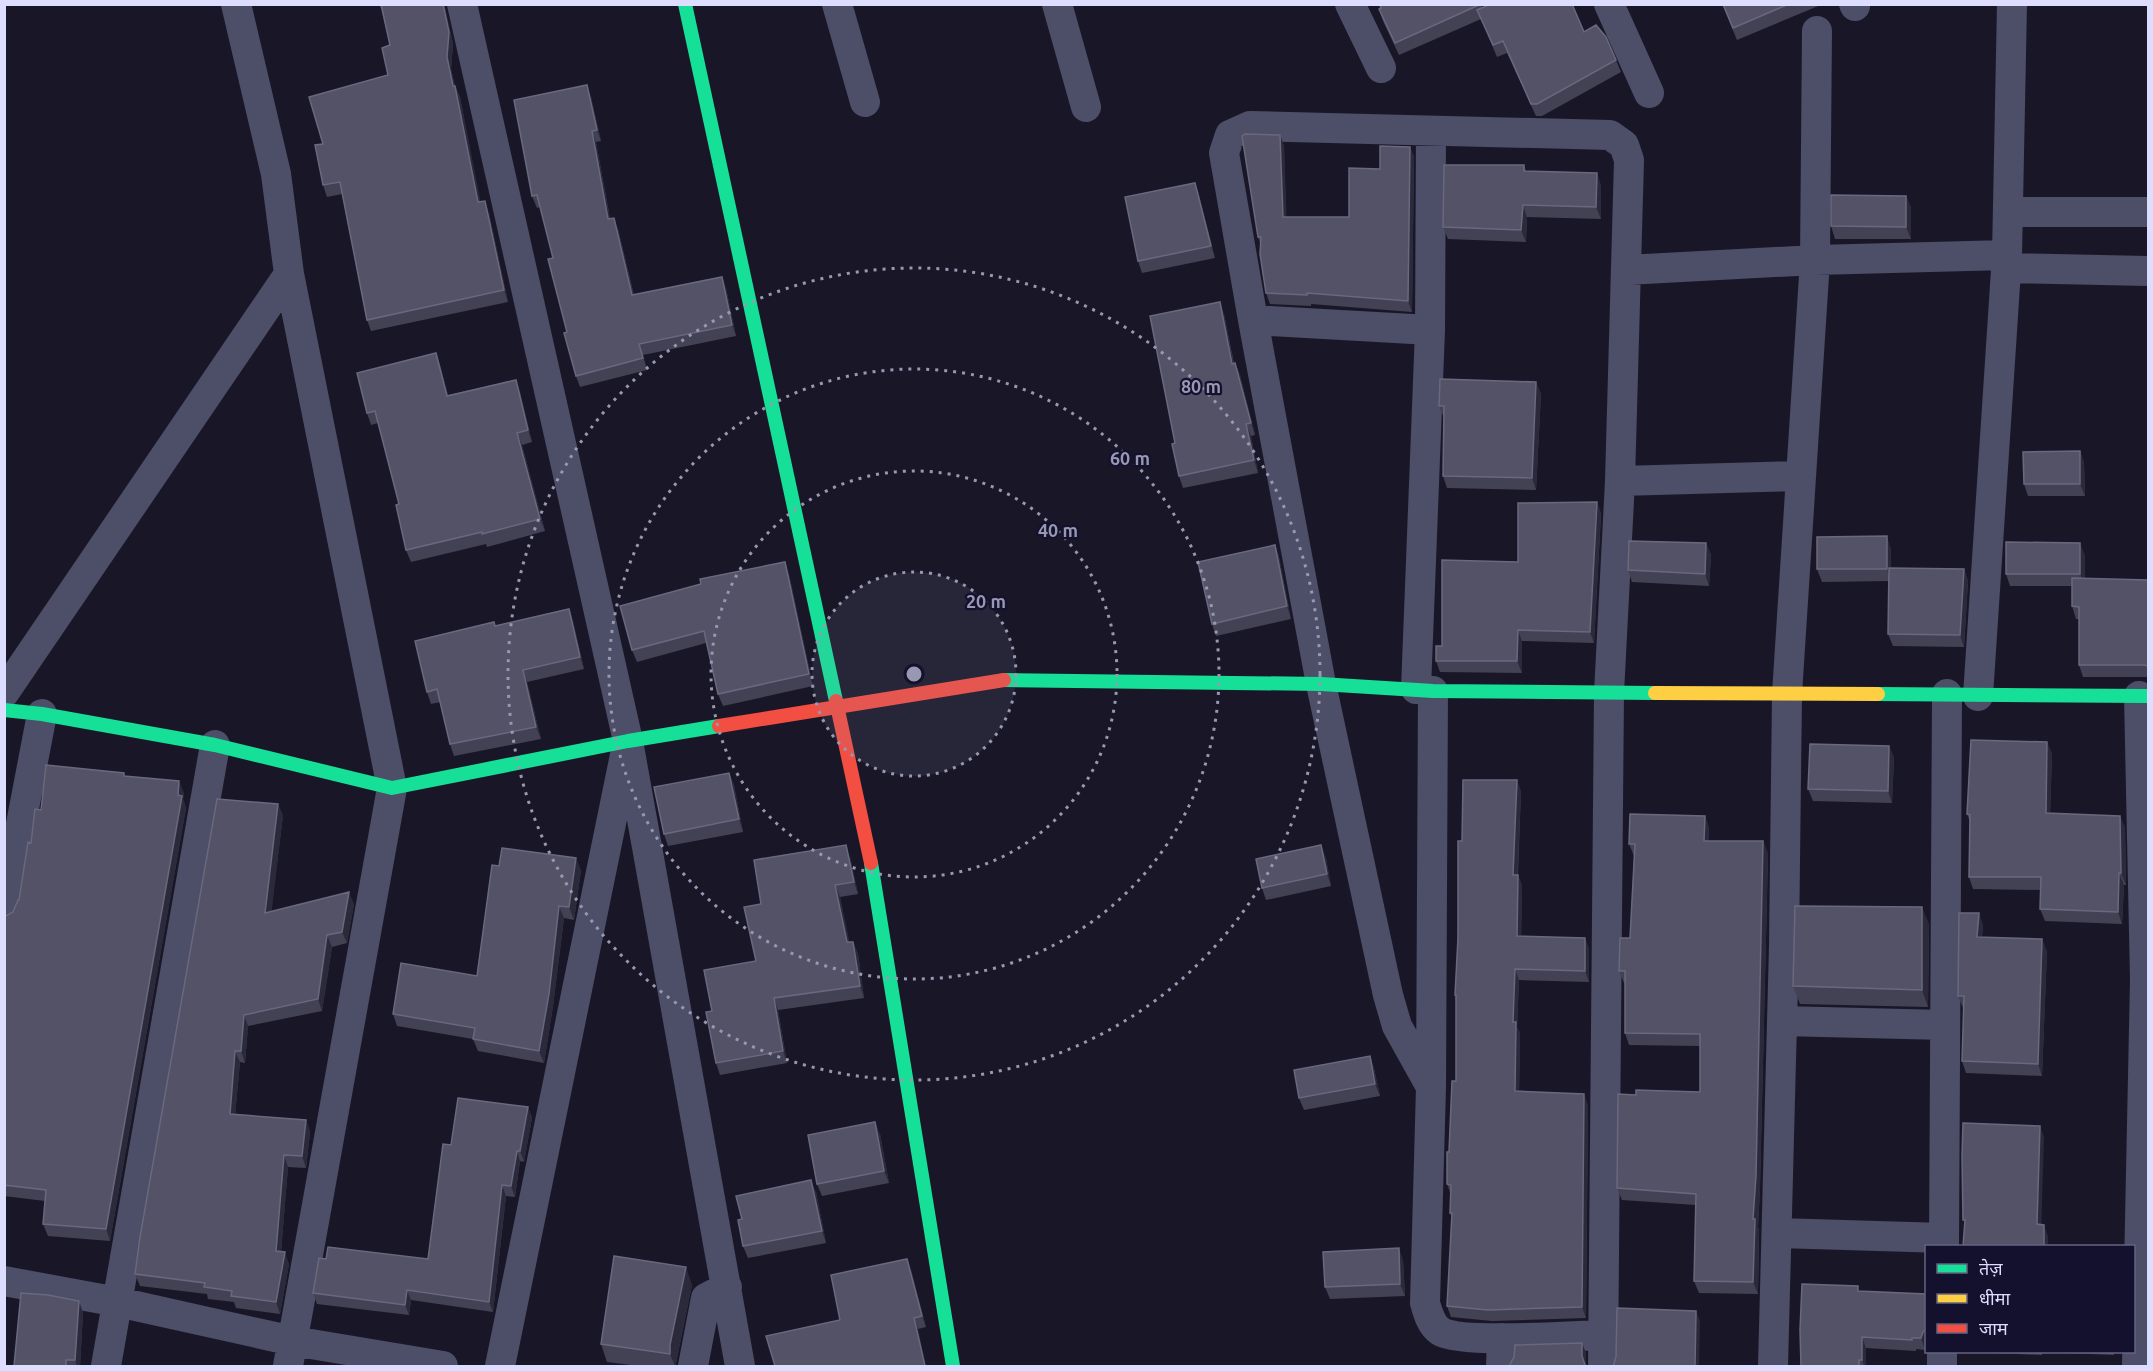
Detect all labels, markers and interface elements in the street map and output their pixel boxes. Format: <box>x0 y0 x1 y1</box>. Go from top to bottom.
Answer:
text: 80 m <box>1181 376 1221 396</box>
text: 60 m <box>1110 448 1150 468</box>
text: 40 m <box>1038 520 1078 540</box>
text: 20 m <box>966 591 1006 611</box>
centre of rings <box>904 664 924 684</box>
legend <box>1925 1245 2135 1353</box>
text: तेज़ <box>1979 1258 2003 1278</box>
text: धीमा <box>1979 1288 2010 1308</box>
text: जाम <box>1979 1318 2009 1338</box>

